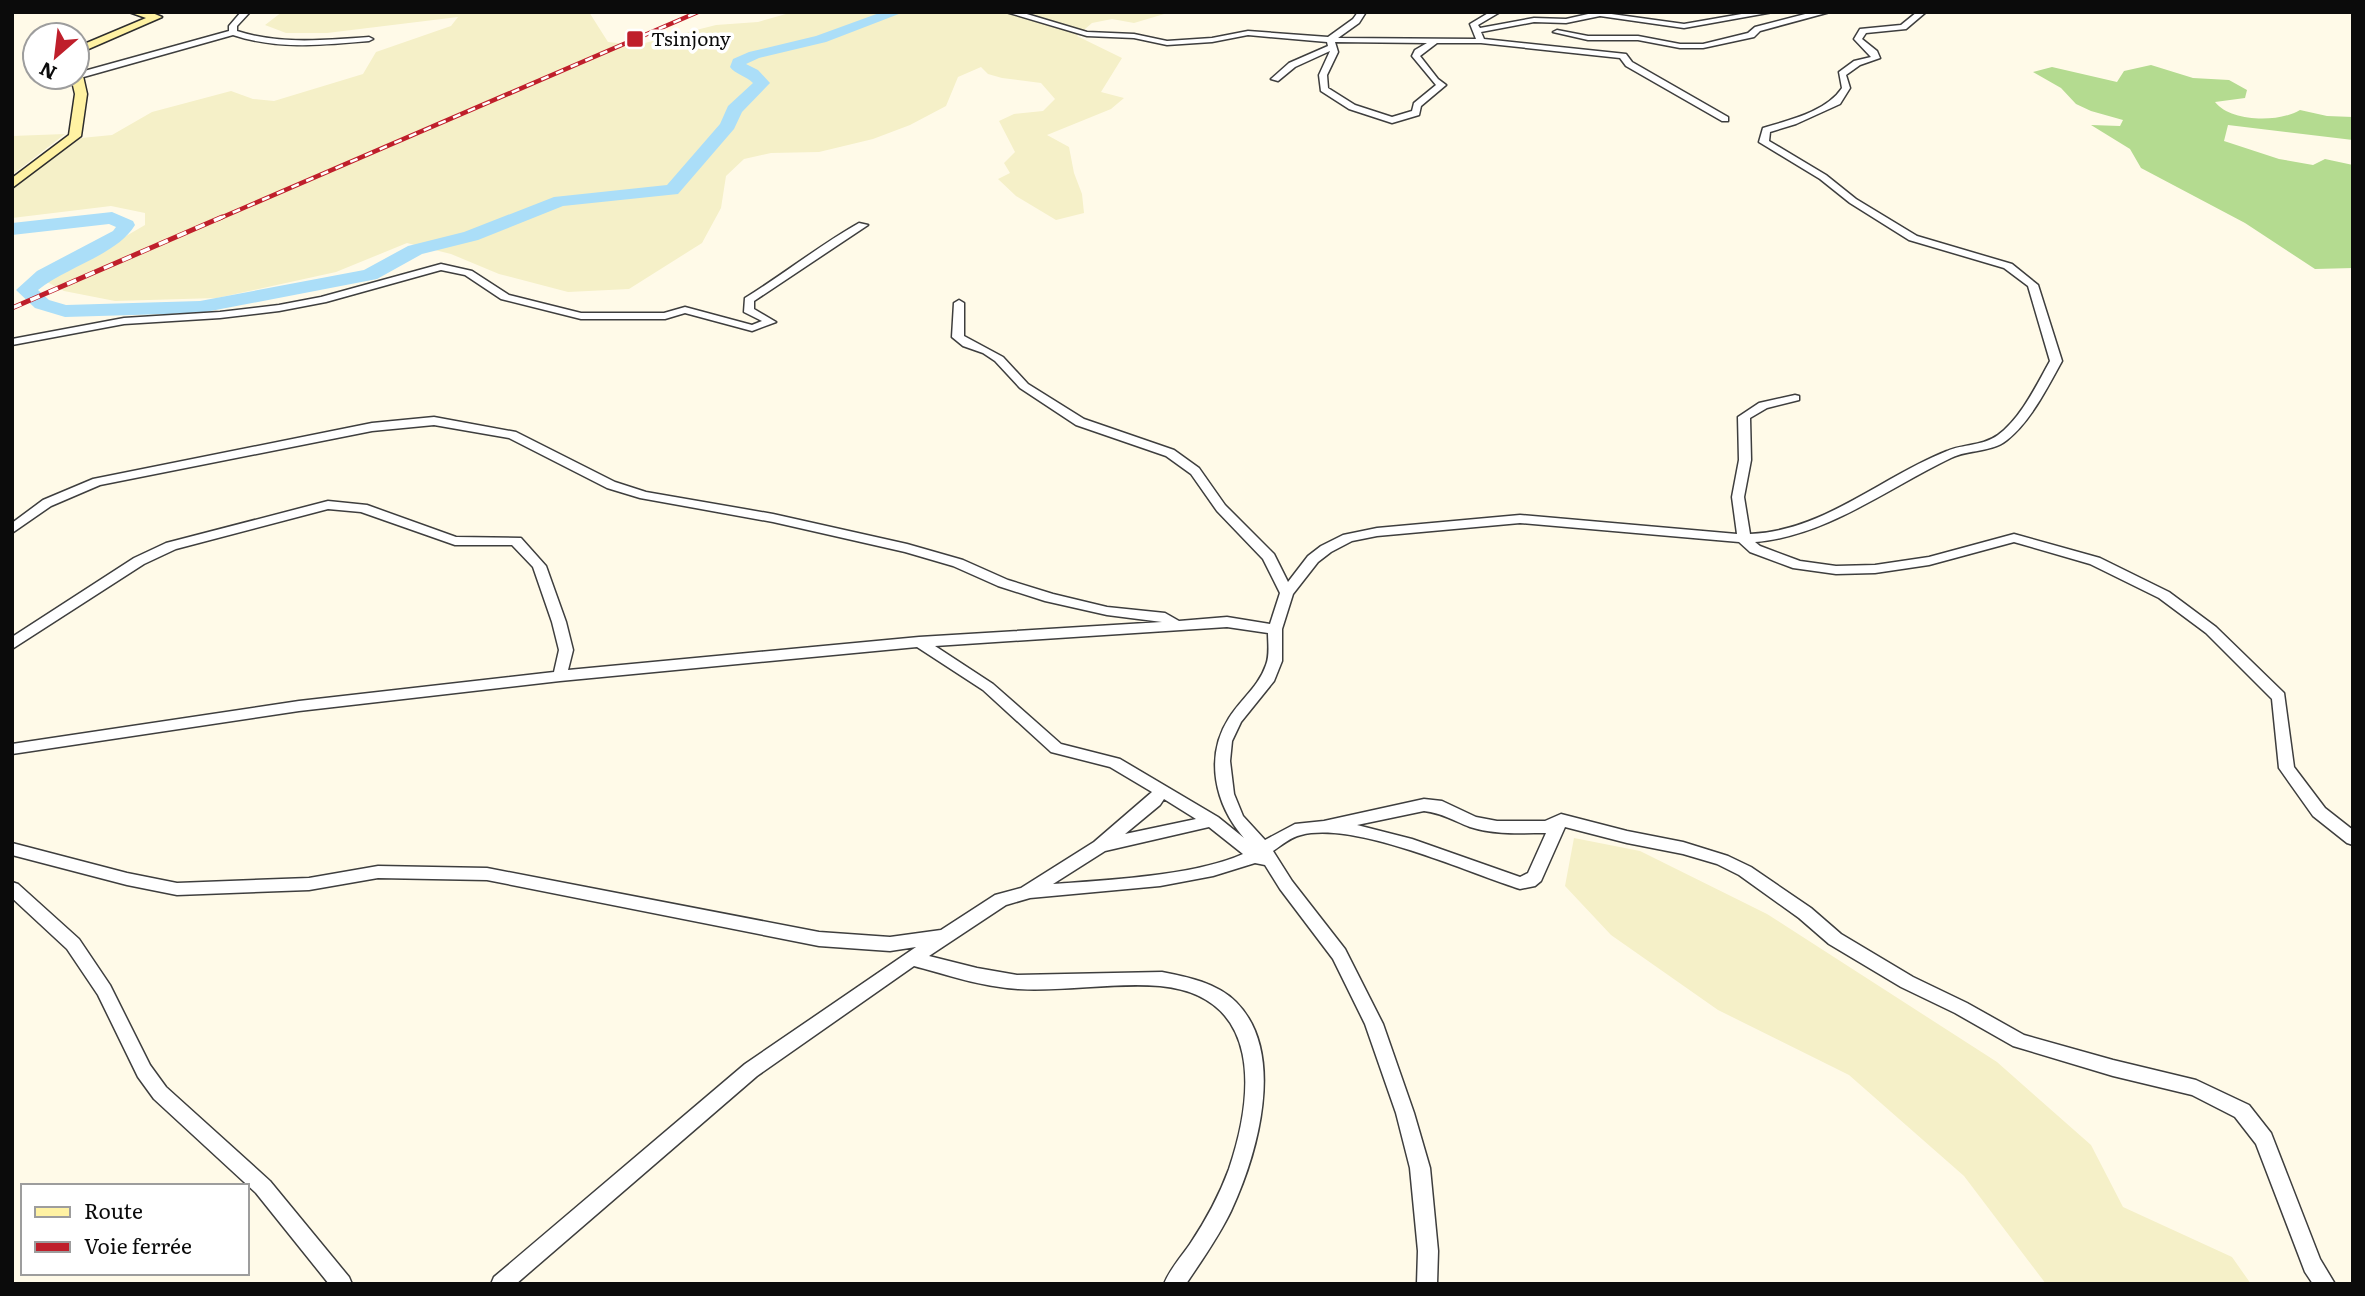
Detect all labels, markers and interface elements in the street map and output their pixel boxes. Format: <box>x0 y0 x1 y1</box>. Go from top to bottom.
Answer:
north arrow <box>21 21 91 91</box>
place label: Tsinjony <box>651 24 731 52</box>
marker: Tsinjony <box>625 29 645 49</box>
text: N <box>34 56 61 88</box>
legend <box>21 1184 248 1275</box>
text: Route <box>84 1194 143 1225</box>
text: Voie ferrée <box>84 1229 192 1260</box>

